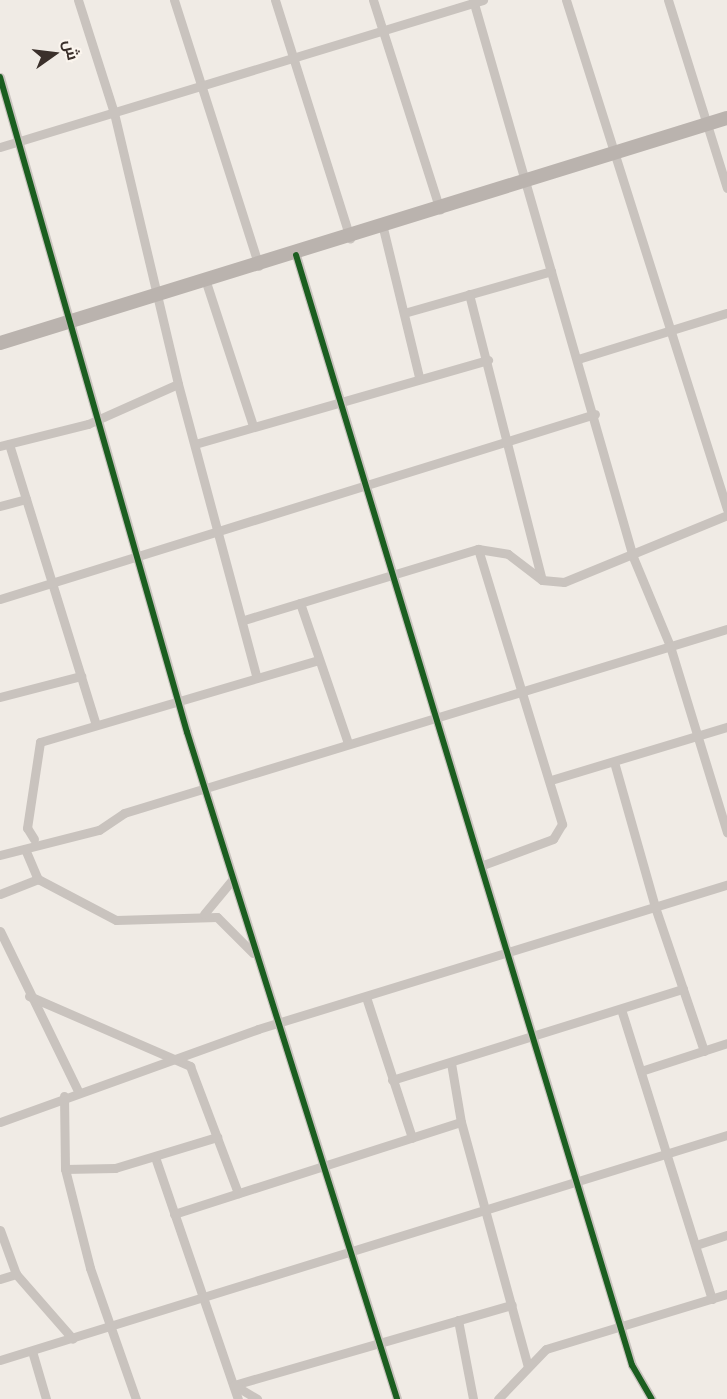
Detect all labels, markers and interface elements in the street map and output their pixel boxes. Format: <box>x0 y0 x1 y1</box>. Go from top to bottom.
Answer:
north arrow <box>24 24 84 84</box>
text: ش <box>59 37 84 62</box>

